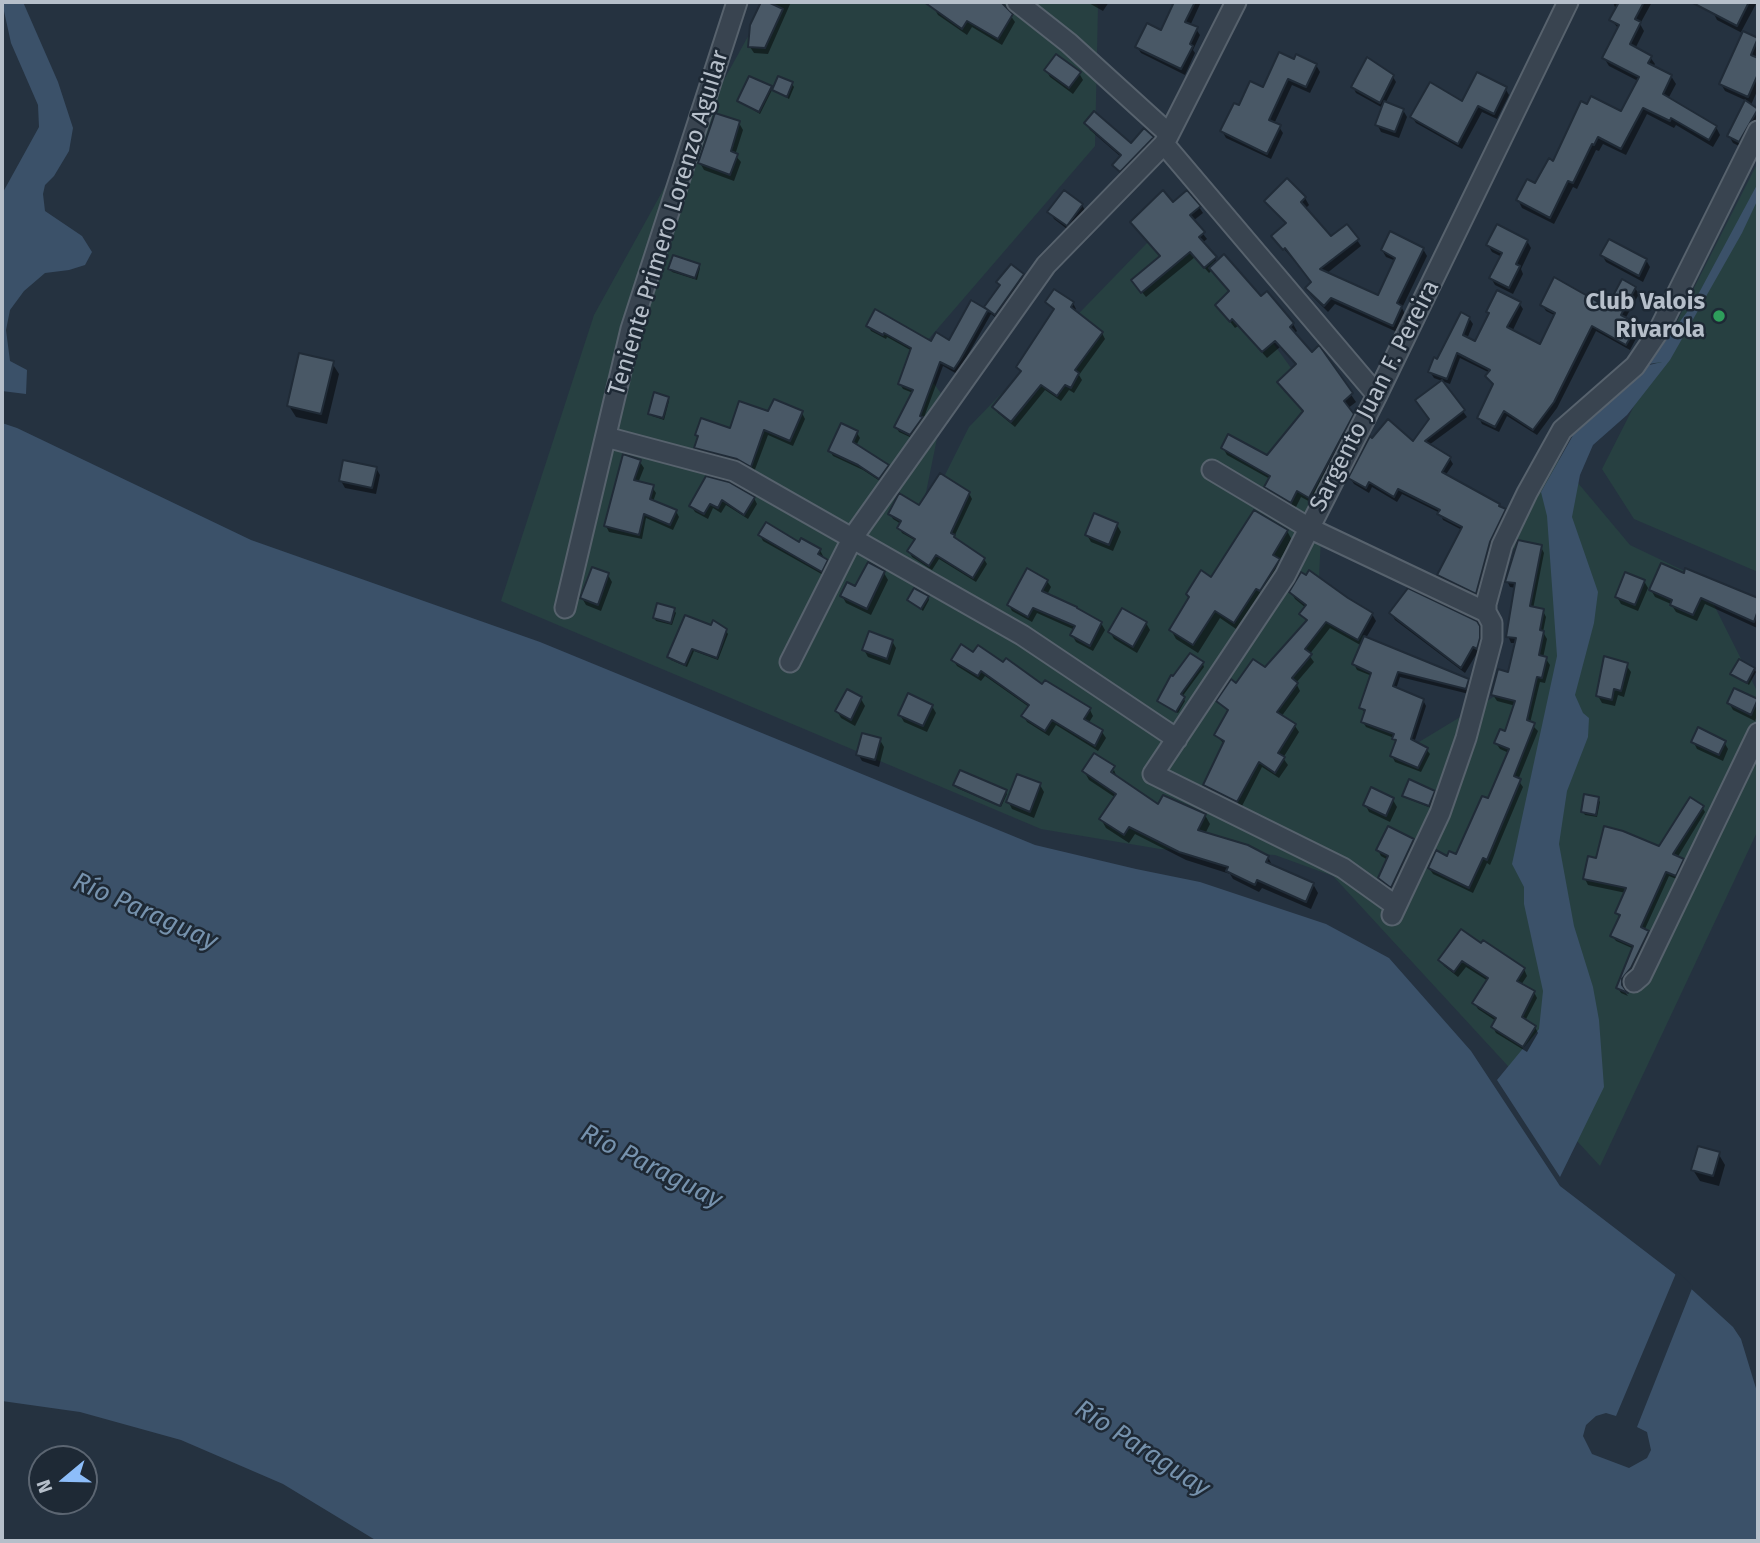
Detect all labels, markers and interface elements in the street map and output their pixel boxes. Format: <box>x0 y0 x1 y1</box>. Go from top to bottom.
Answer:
street label: Teniente Primero Lorenzo Aguilar <box>603 47 735 399</box>
street label: Sargento Juan F. Pereira <box>1304 275 1446 517</box>
place label: Club Valois Rivarola <box>1586 288 1705 344</box>
marker: Club Valois Rivarola <box>1711 308 1727 324</box>
water label: Río Paraguay <box>68 866 222 958</box>
water label: Río Paraguay <box>575 1118 727 1216</box>
water label: Río Paraguay <box>1069 1394 1215 1504</box>
north arrow <box>28 1445 98 1515</box>
text: N <box>32 1477 57 1496</box>

